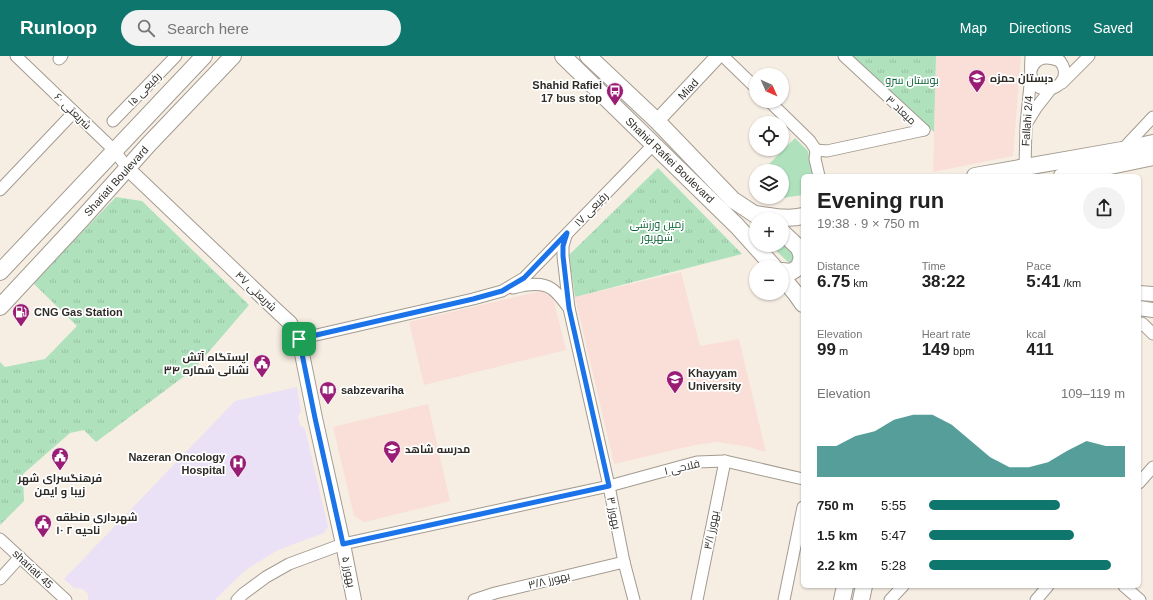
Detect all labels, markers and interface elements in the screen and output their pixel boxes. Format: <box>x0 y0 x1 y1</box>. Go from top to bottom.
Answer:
search box <box>121 10 401 46</box>
text: Runloop <box>20 17 97 38</box>
icon: search <box>135 17 157 39</box>
text: Search here <box>167 20 249 37</box>
text: Map <box>960 20 987 36</box>
text: Directions <box>1009 20 1071 36</box>
text: Saved <box>1093 20 1133 36</box>
north arrow <box>749 68 789 108</box>
map controls <box>749 68 789 300</box>
school or university icon: دبستان حمزه <box>967 68 987 93</box>
street label: رفیعی ۱۵ <box>125 70 164 109</box>
place label: دبستان حمزه <box>990 72 1053 85</box>
park label: بوستان سرو <box>885 74 939 87</box>
street label: Miad <box>675 76 701 102</box>
place label: Shahid Rafiei 17 bus stop <box>532 79 602 104</box>
bus stop icon: Shahid Rafiei 17 bus stop <box>605 81 625 106</box>
street label: شریعتی ۶۰ <box>52 91 94 132</box>
street label: میعاد ۳ <box>884 93 918 127</box>
street label: Fallahi 2/4 <box>1019 95 1035 147</box>
street label: Shahid Rafiei Boulevard <box>623 115 717 205</box>
button: locate <box>749 116 789 156</box>
street label: Shariati Boulevard <box>81 144 151 218</box>
button: layers <box>749 164 789 204</box>
button: share <box>1083 187 1125 229</box>
text: Evening run <box>817 188 944 213</box>
street label: رفیعی ۱۷ <box>572 189 611 229</box>
button: + <box>749 212 789 252</box>
text: 19:38 · 9 × 750 m <box>817 216 919 231</box>
park label: زمین ورزشی شهریور <box>630 218 684 244</box>
button: − <box>749 260 789 300</box>
text: Distance <box>817 260 860 272</box>
text: Time <box>922 260 946 272</box>
text: Pace <box>1026 260 1051 272</box>
street label: شریعتی ۴۷ <box>232 269 279 314</box>
text: 6.75 <box>817 272 850 291</box>
text: 38:22 <box>922 272 965 291</box>
text: 5:41 <box>1026 272 1060 291</box>
text: km <box>850 277 868 289</box>
text: /km <box>1060 277 1081 289</box>
fuel station icon: CNG Gas Station <box>11 302 31 327</box>
place label: CNG Gas Station <box>34 306 123 318</box>
pin <box>282 322 316 356</box>
icon: arrive <box>288 328 310 350</box>
text: Elevation <box>817 328 862 340</box>
text: Heart rate <box>922 328 971 340</box>
text: kcal <box>1026 328 1046 340</box>
text: 99 <box>817 340 836 359</box>
text: 149 <box>922 340 950 359</box>
text: 411 <box>1026 340 1054 359</box>
text: m <box>836 345 848 357</box>
text: bpm <box>950 345 975 357</box>
place label: ایستگاه آتش نشانی شماره ۳۴ <box>163 351 249 377</box>
public building icon: ایستگاه آتش نشانی شماره ۳۴ <box>252 353 272 378</box>
place label: Khayyam University <box>688 367 742 392</box>
school or university icon: Khayyam University <box>665 369 685 394</box>
library icon: sabzevariha <box>318 380 338 405</box>
place label: sabzevariha <box>341 384 405 396</box>
text: Elevation <box>817 386 870 401</box>
text: 109–119 m <box>1061 386 1125 401</box>
school or university icon: مدرسه شاهد <box>382 439 402 464</box>
place label: مدرسه شاهد <box>405 443 470 456</box>
public building icon: فرهنگسرای شهر زیبا و ایمن <box>50 446 70 471</box>
place label: Nazeran Oncology Hospital <box>128 451 226 476</box>
hospital icon: Nazeran Oncology Hospital <box>228 453 248 478</box>
street label: فلاحی ۱ <box>663 457 701 478</box>
place label: فرهنگسرای شهر زیبا و ایمن <box>17 472 102 499</box>
street label: بهورز ۳ <box>604 496 623 531</box>
text: 750 m <box>817 498 854 513</box>
text: 5:55 <box>881 498 906 513</box>
street label: بهورز ۳/۱ <box>701 510 722 551</box>
place label: شهرداری منطقه ۱۰ ناحیه ۲ <box>56 511 137 537</box>
public building icon: شهرداری منطقه ۱۰ ناحیه ۲ <box>33 513 53 538</box>
text: 1.5 km <box>817 528 857 543</box>
text: 5:47 <box>881 528 906 543</box>
street label: shariati 45 <box>10 547 56 591</box>
street label: بهورز ۵ <box>339 555 358 589</box>
text: 2.2 km <box>817 558 857 573</box>
text: 5:28 <box>881 558 906 573</box>
street label: بهورز ۳/۸ <box>527 569 571 592</box>

